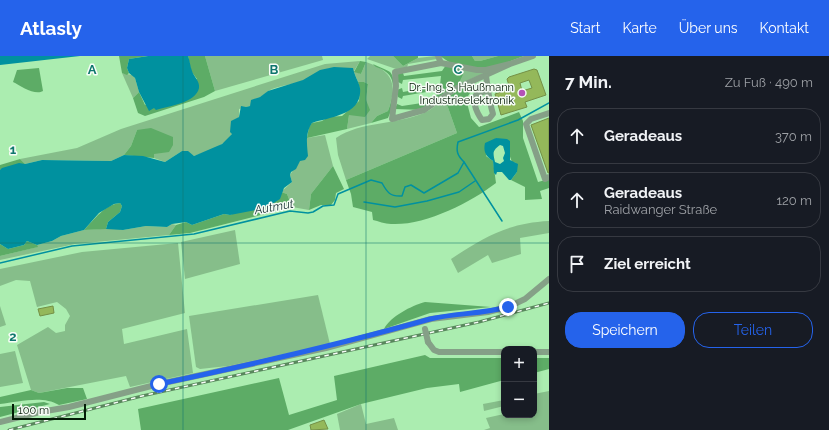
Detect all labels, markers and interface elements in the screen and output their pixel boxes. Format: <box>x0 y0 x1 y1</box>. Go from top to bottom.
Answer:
text: Atlasly <box>20 17 82 39</box>
text: Start <box>570 20 600 36</box>
text: Karte <box>622 20 657 36</box>
text: Über uns <box>679 20 738 36</box>
text: Kontakt <box>760 20 809 36</box>
text: A <box>88 62 97 77</box>
text: B <box>270 62 279 77</box>
text: C <box>454 62 463 77</box>
text: 7 Min. <box>565 72 612 92</box>
text: Zu Fuß · 490 m <box>725 75 813 90</box>
place label: Dr.-Ing. S. Haußmann Industrieelektronik <box>409 81 514 107</box>
marker: Dr.-Ing. S. Haußmann Industrieelektronik <box>517 88 527 98</box>
icon: ahead <box>566 125 588 147</box>
text: Geradeaus <box>604 127 682 145</box>
text: 370 m <box>775 129 812 144</box>
text: 1 <box>10 142 17 157</box>
text: Geradeaus <box>604 184 682 202</box>
icon: ahead <box>566 189 588 211</box>
text: 120 m <box>776 193 812 208</box>
water label: Autmut <box>252 197 295 217</box>
text: Raidwanger Straße <box>604 202 717 217</box>
icon: arrive <box>566 253 588 275</box>
text: Ziel erreicht <box>604 255 691 273</box>
route end <box>499 298 517 316</box>
button: Speichern <box>565 312 685 348</box>
button: Teilen <box>693 312 813 348</box>
text: 2 <box>9 329 17 344</box>
map controls <box>501 346 537 418</box>
button: + <box>501 346 537 382</box>
route start <box>150 375 168 393</box>
button: − <box>501 382 537 418</box>
scale bar <box>12 402 86 421</box>
text: 100 m <box>18 404 49 417</box>

